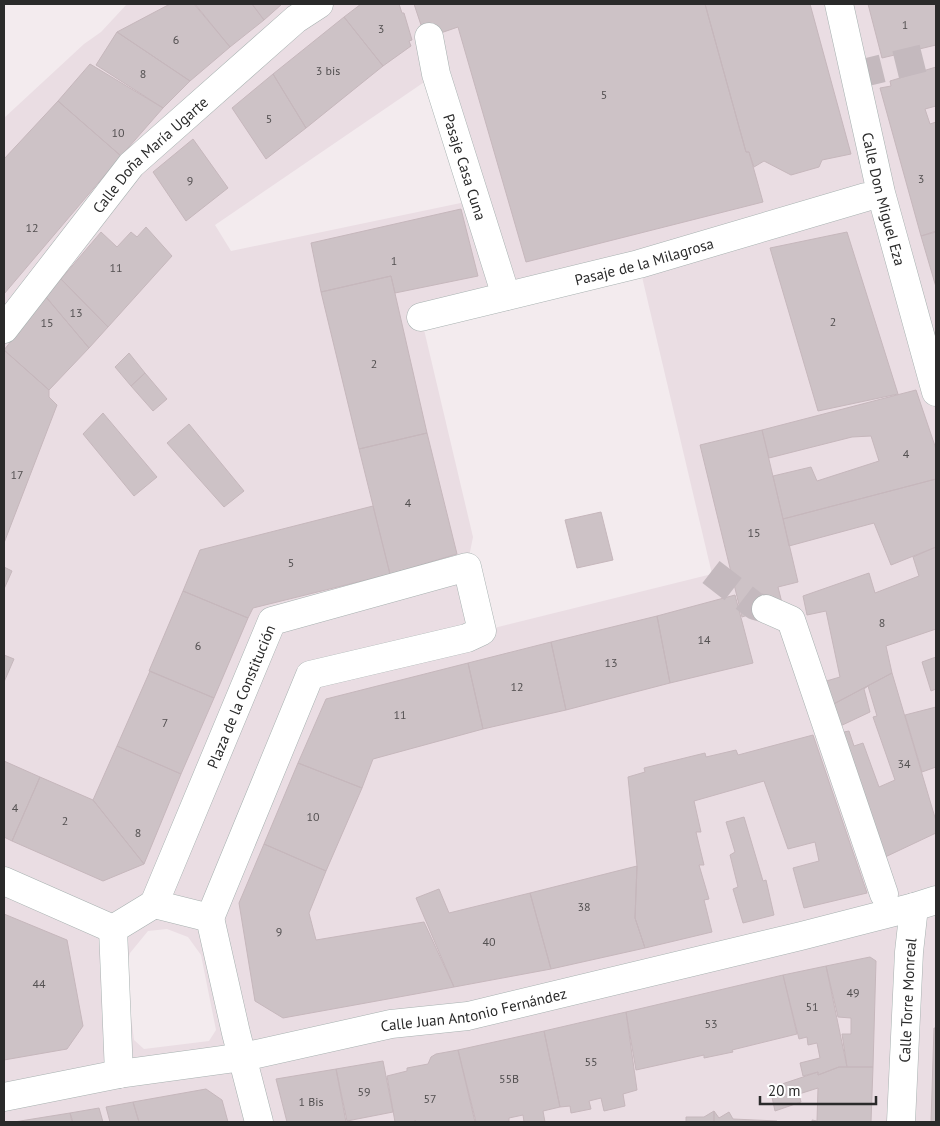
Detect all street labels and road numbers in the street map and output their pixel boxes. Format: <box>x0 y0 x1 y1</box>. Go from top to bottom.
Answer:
street label: Calle Doña María Ugarte <box>88 92 212 217</box>
street label: Pasaje Casa Cuna <box>440 111 491 222</box>
street label: Calle Don Miguel Eza <box>858 131 910 268</box>
street label: Pasaje de la Milagrosa <box>573 233 716 289</box>
street label: Plaza de la Constitución <box>202 622 279 771</box>
street label: Calle Torre Monreal <box>894 936 920 1063</box>
street label: Calle Juan Antonio Fernández <box>379 983 568 1036</box>

